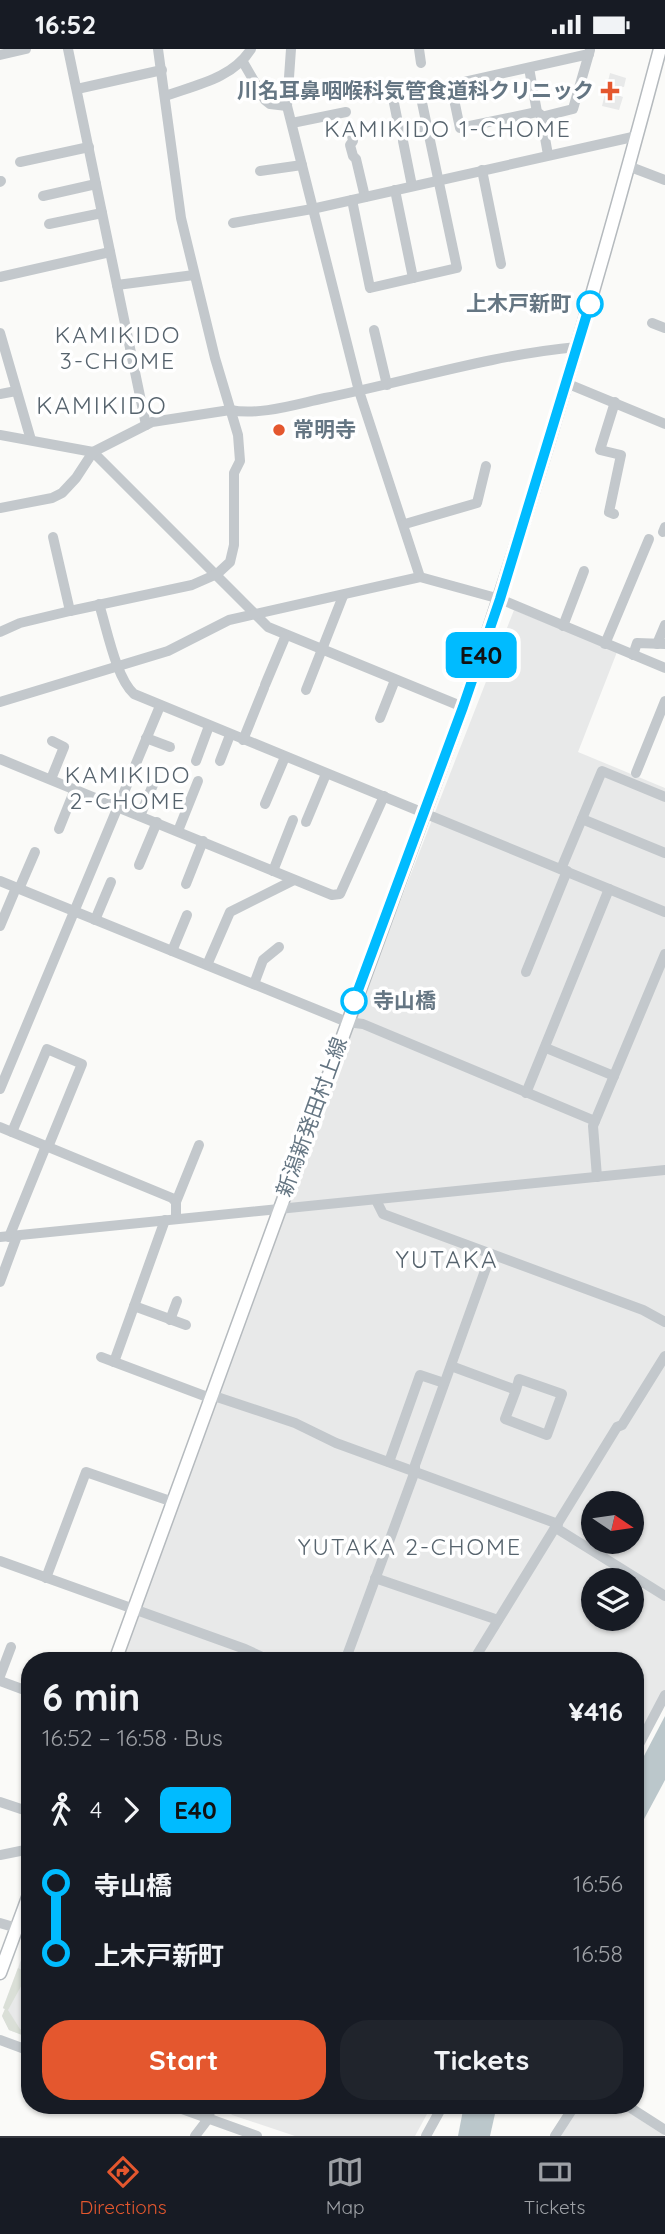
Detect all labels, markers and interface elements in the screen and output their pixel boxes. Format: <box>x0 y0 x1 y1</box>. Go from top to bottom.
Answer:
text: 16:52 <box>35 8 96 41</box>
place label: 川名耳鼻咽喉科気管食道科クリニック <box>237 77 594 103</box>
marker: 川名耳鼻咽喉科気管食道科クリニック <box>600 81 620 101</box>
district label: KAMIKIDO 1-CHOME <box>324 114 572 143</box>
place label: 上木戸新町 <box>466 290 571 316</box>
marker: 上木戸新町 <box>577 291 603 317</box>
district label: KAMIKIDO 3-CHOME <box>55 320 181 375</box>
district label: KAMIKIDO <box>36 390 168 420</box>
place label: 常明寺 <box>293 416 356 442</box>
marker: 常明寺 <box>271 422 287 438</box>
line badge: E40 <box>441 632 521 678</box>
text: E40 <box>460 640 502 670</box>
district label: KAMIKIDO 2-CHOME <box>65 760 191 815</box>
place label: 寺山橋 <box>373 987 436 1013</box>
marker: 寺山橋 <box>341 988 367 1014</box>
street label: 新潟新発田村上線 <box>270 1033 352 1200</box>
district label: YUTAKA <box>396 1244 498 1274</box>
north arrow <box>581 1491 644 1554</box>
map controls <box>581 1491 644 1631</box>
district label: YUTAKA 2-CHOME <box>298 1532 522 1561</box>
button: layers <box>581 1568 644 1631</box>
text: 6 min <box>42 1673 140 1721</box>
text: ¥416 <box>569 1695 623 1728</box>
text: 16:52 – 16:58 · Bus <box>42 1723 223 1752</box>
icon: walk <box>42 1791 80 1829</box>
icon: forward <box>112 1791 150 1829</box>
text: 4 <box>90 1795 102 1824</box>
text: E40 <box>174 1795 217 1825</box>
text: 寺山橋 <box>94 1869 172 1902</box>
text: 16:56 <box>573 1869 623 1898</box>
text: 上木戸新町 <box>94 1939 224 1972</box>
text: 16:58 <box>573 1939 623 1968</box>
button: Start <box>42 2020 326 2100</box>
button: Tickets <box>340 2020 623 2100</box>
tab: Directions <box>80 2153 167 2219</box>
tab: Map <box>326 2153 365 2219</box>
tab: Tickets <box>524 2153 585 2219</box>

